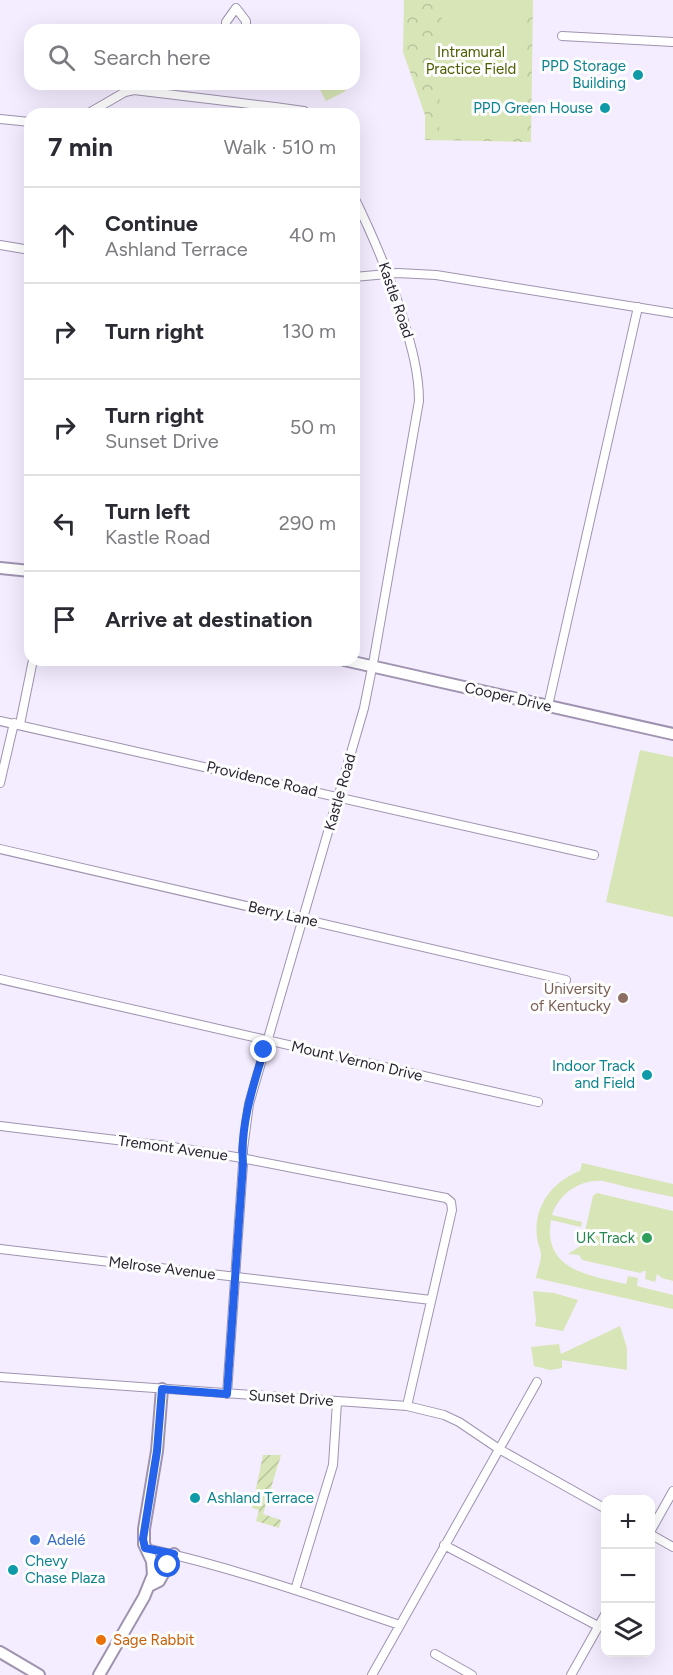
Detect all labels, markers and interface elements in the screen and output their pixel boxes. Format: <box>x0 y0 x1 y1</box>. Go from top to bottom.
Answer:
search box <box>24 24 360 90</box>
icon: search <box>45 41 78 74</box>
park label: Intramural Practice Field <box>426 43 516 78</box>
text: Search here <box>93 44 211 71</box>
place label: PPD Storage Building <box>541 57 626 92</box>
marker: PPD Storage Building <box>631 68 645 82</box>
place label: PPD Green House <box>473 99 593 117</box>
marker: PPD Green House <box>598 101 612 115</box>
text: 7 min <box>48 131 113 163</box>
text: Walk · 510 m <box>224 135 336 159</box>
text: Continue <box>105 210 198 237</box>
icon: ahead <box>48 219 81 252</box>
text: 40 m <box>289 223 336 247</box>
text: Ashland Terrace <box>105 237 248 261</box>
street label: Kastle Road <box>375 260 417 340</box>
icon: right <box>48 315 81 348</box>
text: Turn right <box>105 318 204 345</box>
text: 130 m <box>282 319 336 343</box>
text: Turn right <box>105 402 204 429</box>
icon: right <box>48 411 81 444</box>
text: 50 m <box>290 415 336 439</box>
text: Sunset Drive <box>105 429 219 453</box>
text: Turn left <box>105 498 191 525</box>
icon: left <box>48 507 81 540</box>
text: 290 m <box>279 511 336 535</box>
text: Kastle Road <box>105 525 210 549</box>
icon: arrive <box>48 603 81 636</box>
text: Arrive at destination <box>105 606 313 633</box>
street label: Cooper Drive <box>463 678 553 716</box>
street label: Kastle Road <box>320 752 360 832</box>
street label: Providence Road <box>205 757 319 801</box>
street label: Berry Lane <box>246 897 320 931</box>
place label: University of Kentucky <box>530 980 611 1015</box>
marker: University of Kentucky <box>616 991 630 1005</box>
route end <box>250 1036 276 1062</box>
street label: Mount Vernon Drive <box>289 1037 425 1085</box>
place label: Indoor Track and Field <box>552 1057 636 1092</box>
marker: Indoor Track and Field <box>640 1068 654 1082</box>
street label: Tremont Avenue <box>117 1131 229 1165</box>
place label: UK Track <box>576 1229 636 1247</box>
marker: UK Track <box>640 1231 654 1245</box>
street label: Melrose Avenue <box>108 1253 216 1283</box>
street label: Sunset Drive <box>248 1386 334 1410</box>
place label: Ashland Terrace <box>207 1489 314 1507</box>
marker: Ashland Terrace <box>188 1491 202 1505</box>
map controls <box>601 1495 655 1657</box>
button: + <box>601 1495 655 1549</box>
place label: Adelé <box>47 1531 86 1549</box>
marker: Adelé <box>28 1533 42 1547</box>
button: − <box>601 1549 655 1603</box>
route start <box>154 1551 180 1577</box>
place label: Chevy Chase Plaza <box>25 1552 105 1587</box>
marker: Chevy Chase Plaza <box>6 1563 20 1577</box>
button: layers <box>601 1603 655 1657</box>
place label: Sage Rabbit <box>113 1631 195 1649</box>
marker: Sage Rabbit <box>94 1633 108 1647</box>

